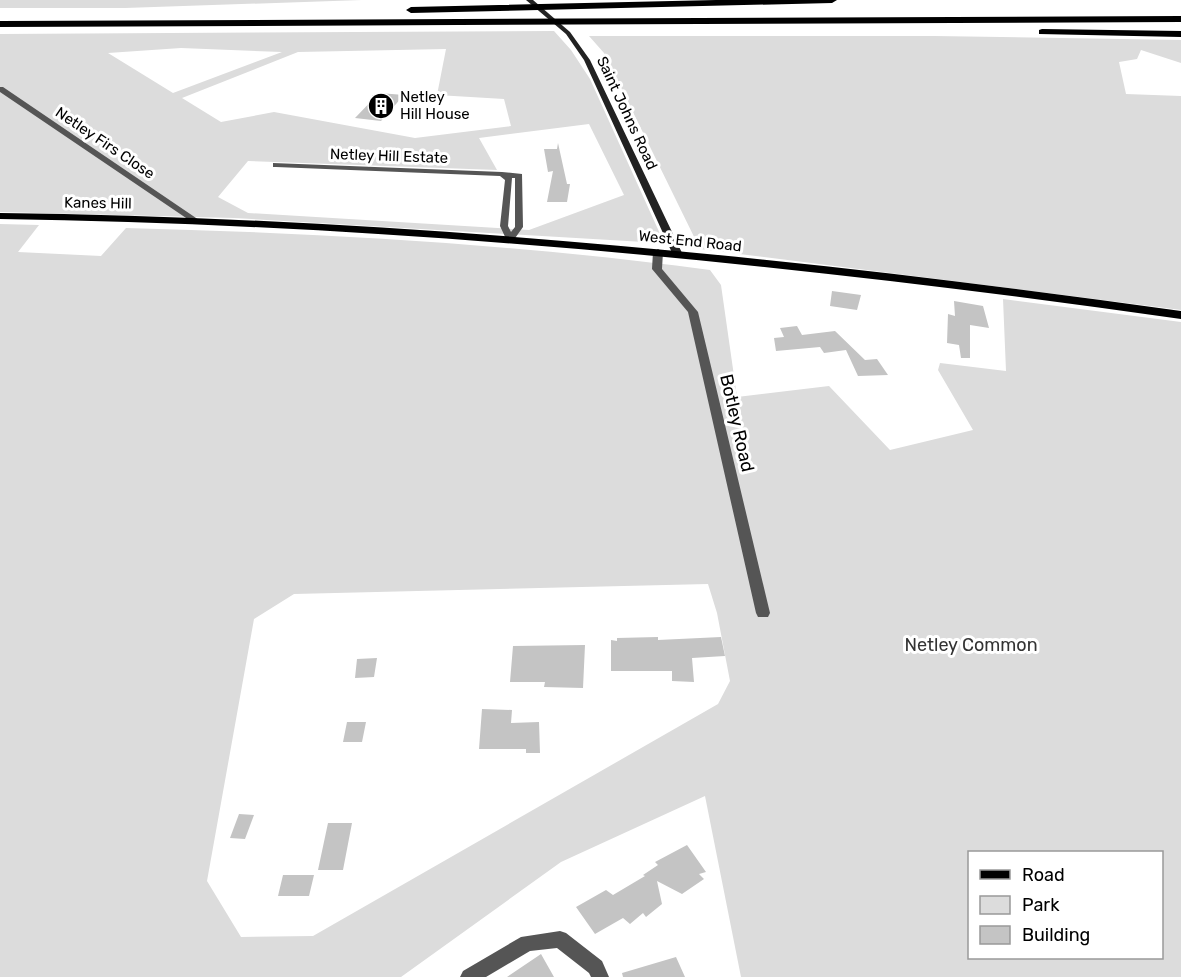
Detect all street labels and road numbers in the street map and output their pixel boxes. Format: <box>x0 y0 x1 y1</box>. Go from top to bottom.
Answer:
street label: Saint Johns Road <box>593 53 661 173</box>
street label: Netley Firs Close <box>52 103 158 183</box>
street label: Netley Hill Estate <box>330 145 448 167</box>
street label: Kanes Hill <box>64 193 132 213</box>
street label: West End Road <box>638 227 742 255</box>
street label: Botley Road <box>715 372 759 474</box>

